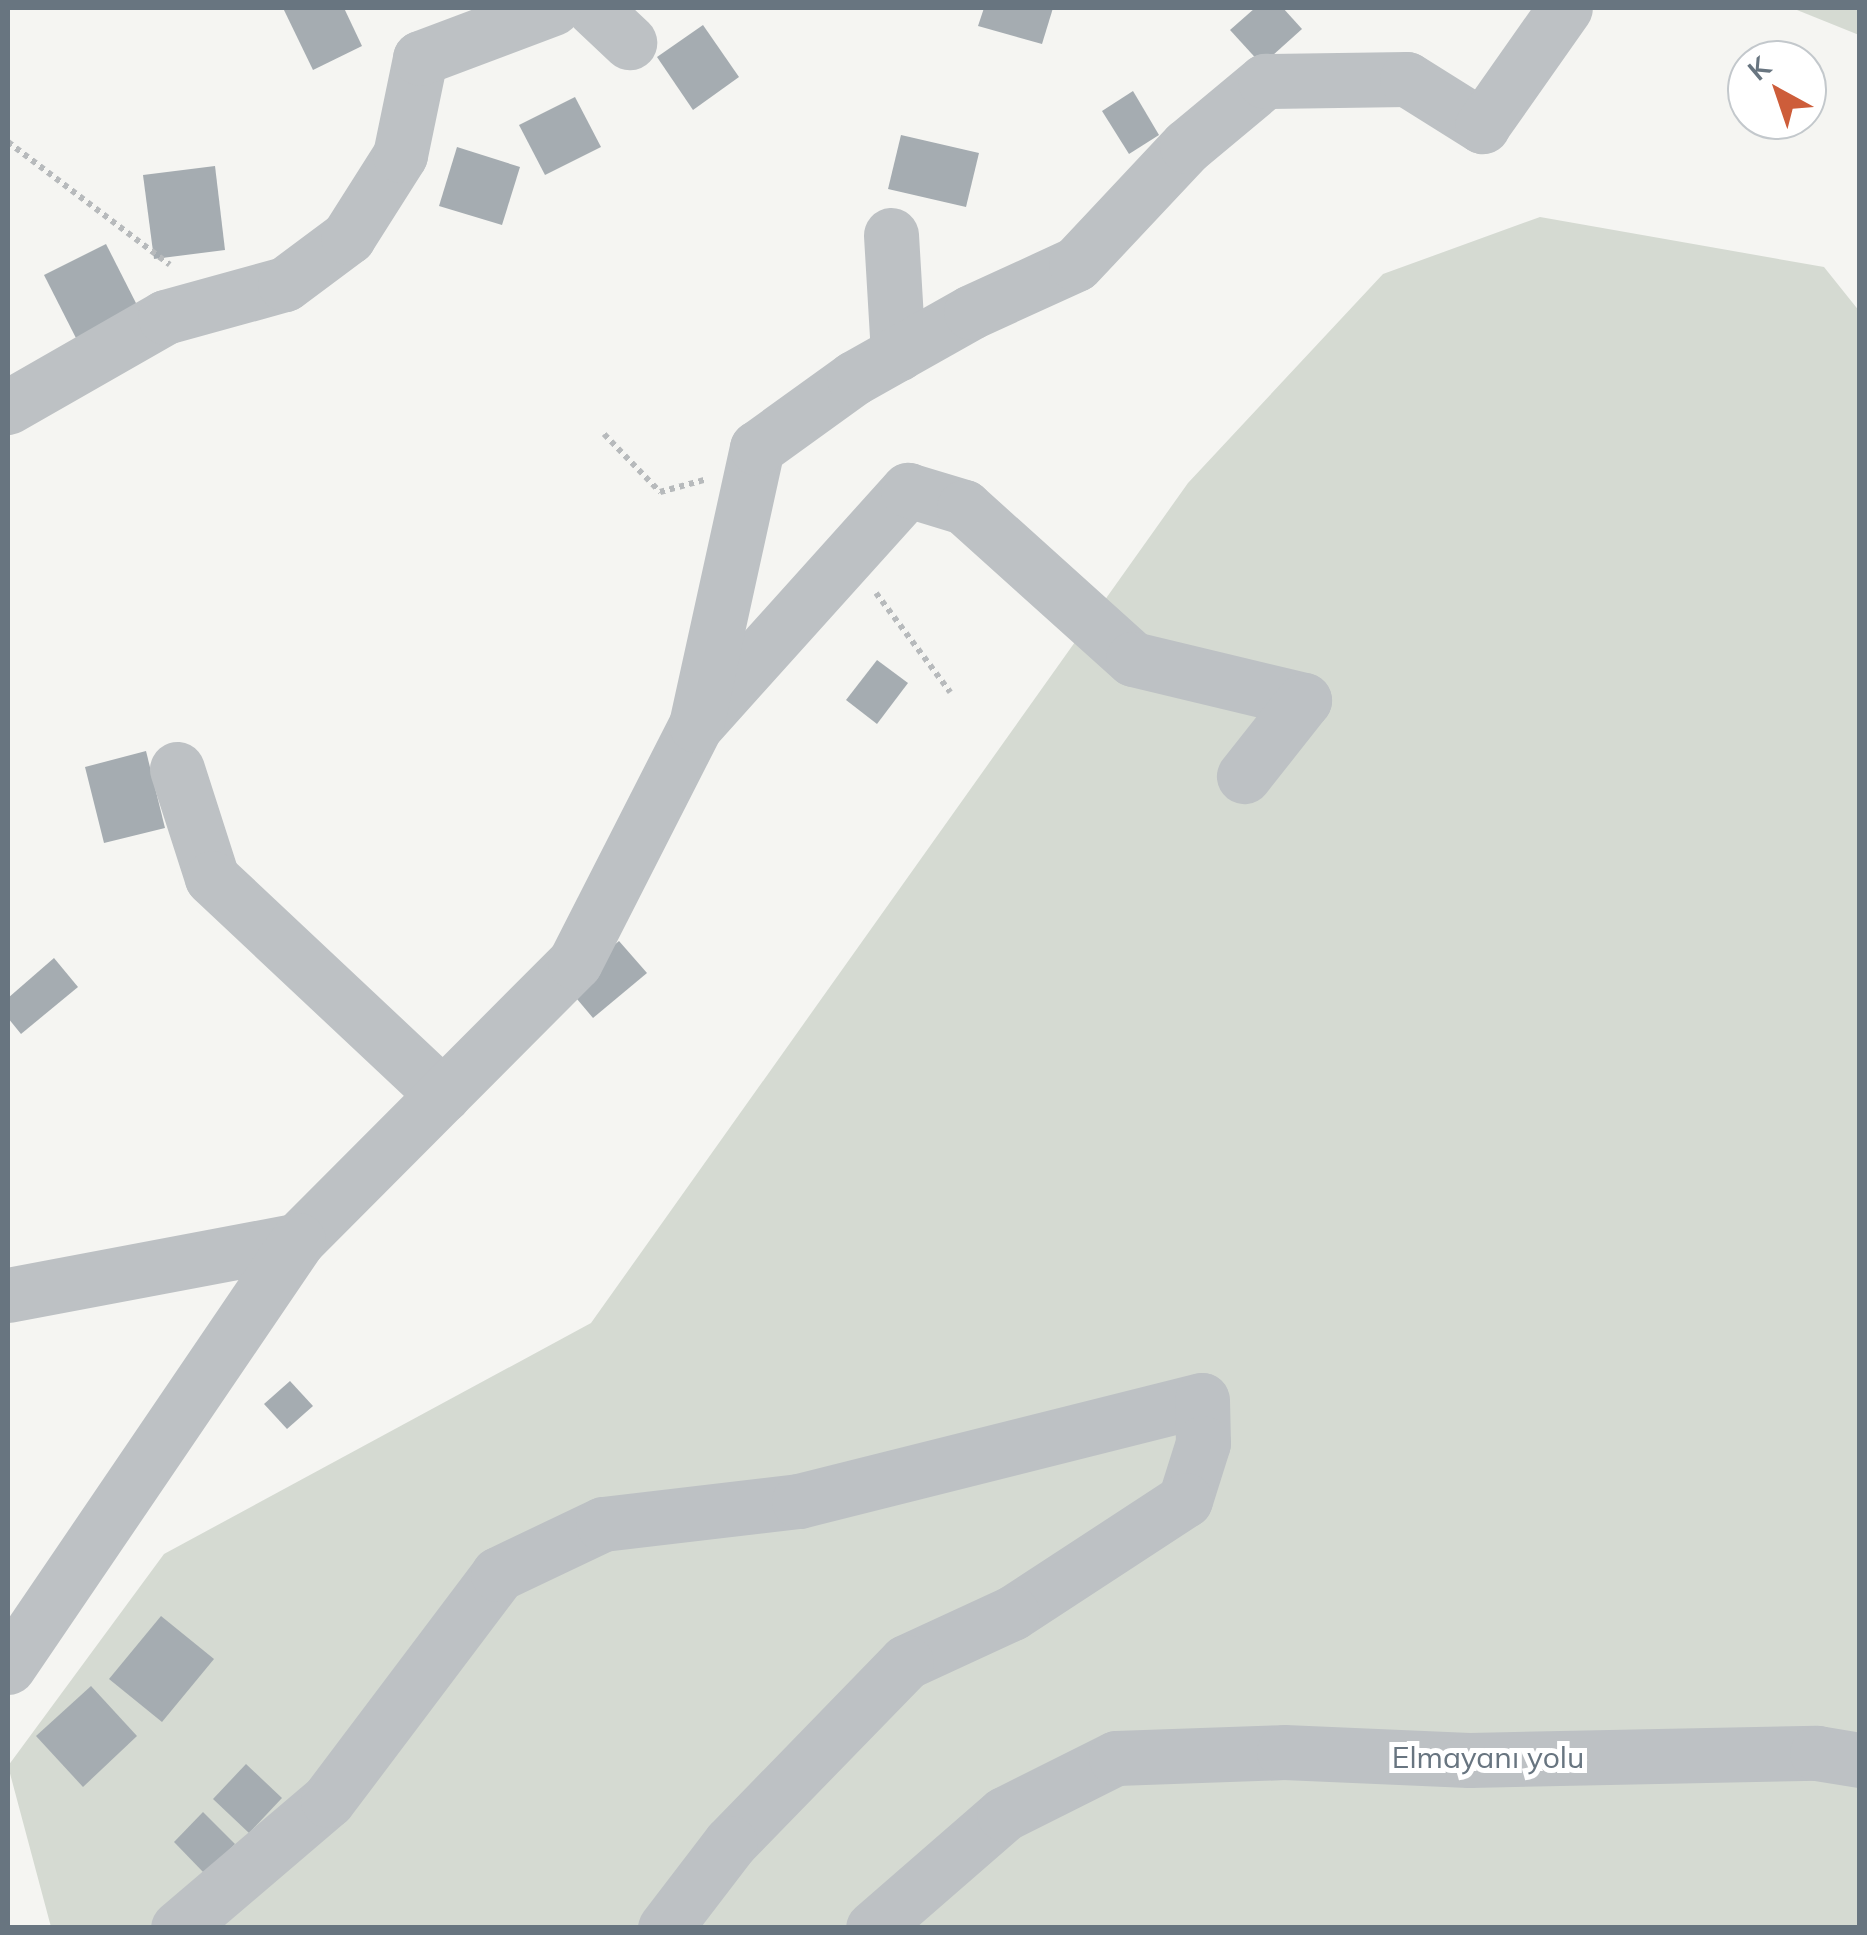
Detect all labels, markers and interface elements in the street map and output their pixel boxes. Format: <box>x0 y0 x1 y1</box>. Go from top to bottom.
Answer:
north arrow <box>1727 40 1827 140</box>
text: K <box>1740 49 1777 88</box>
street label: Elmayanı yolu <box>1392 1739 1584 1775</box>

